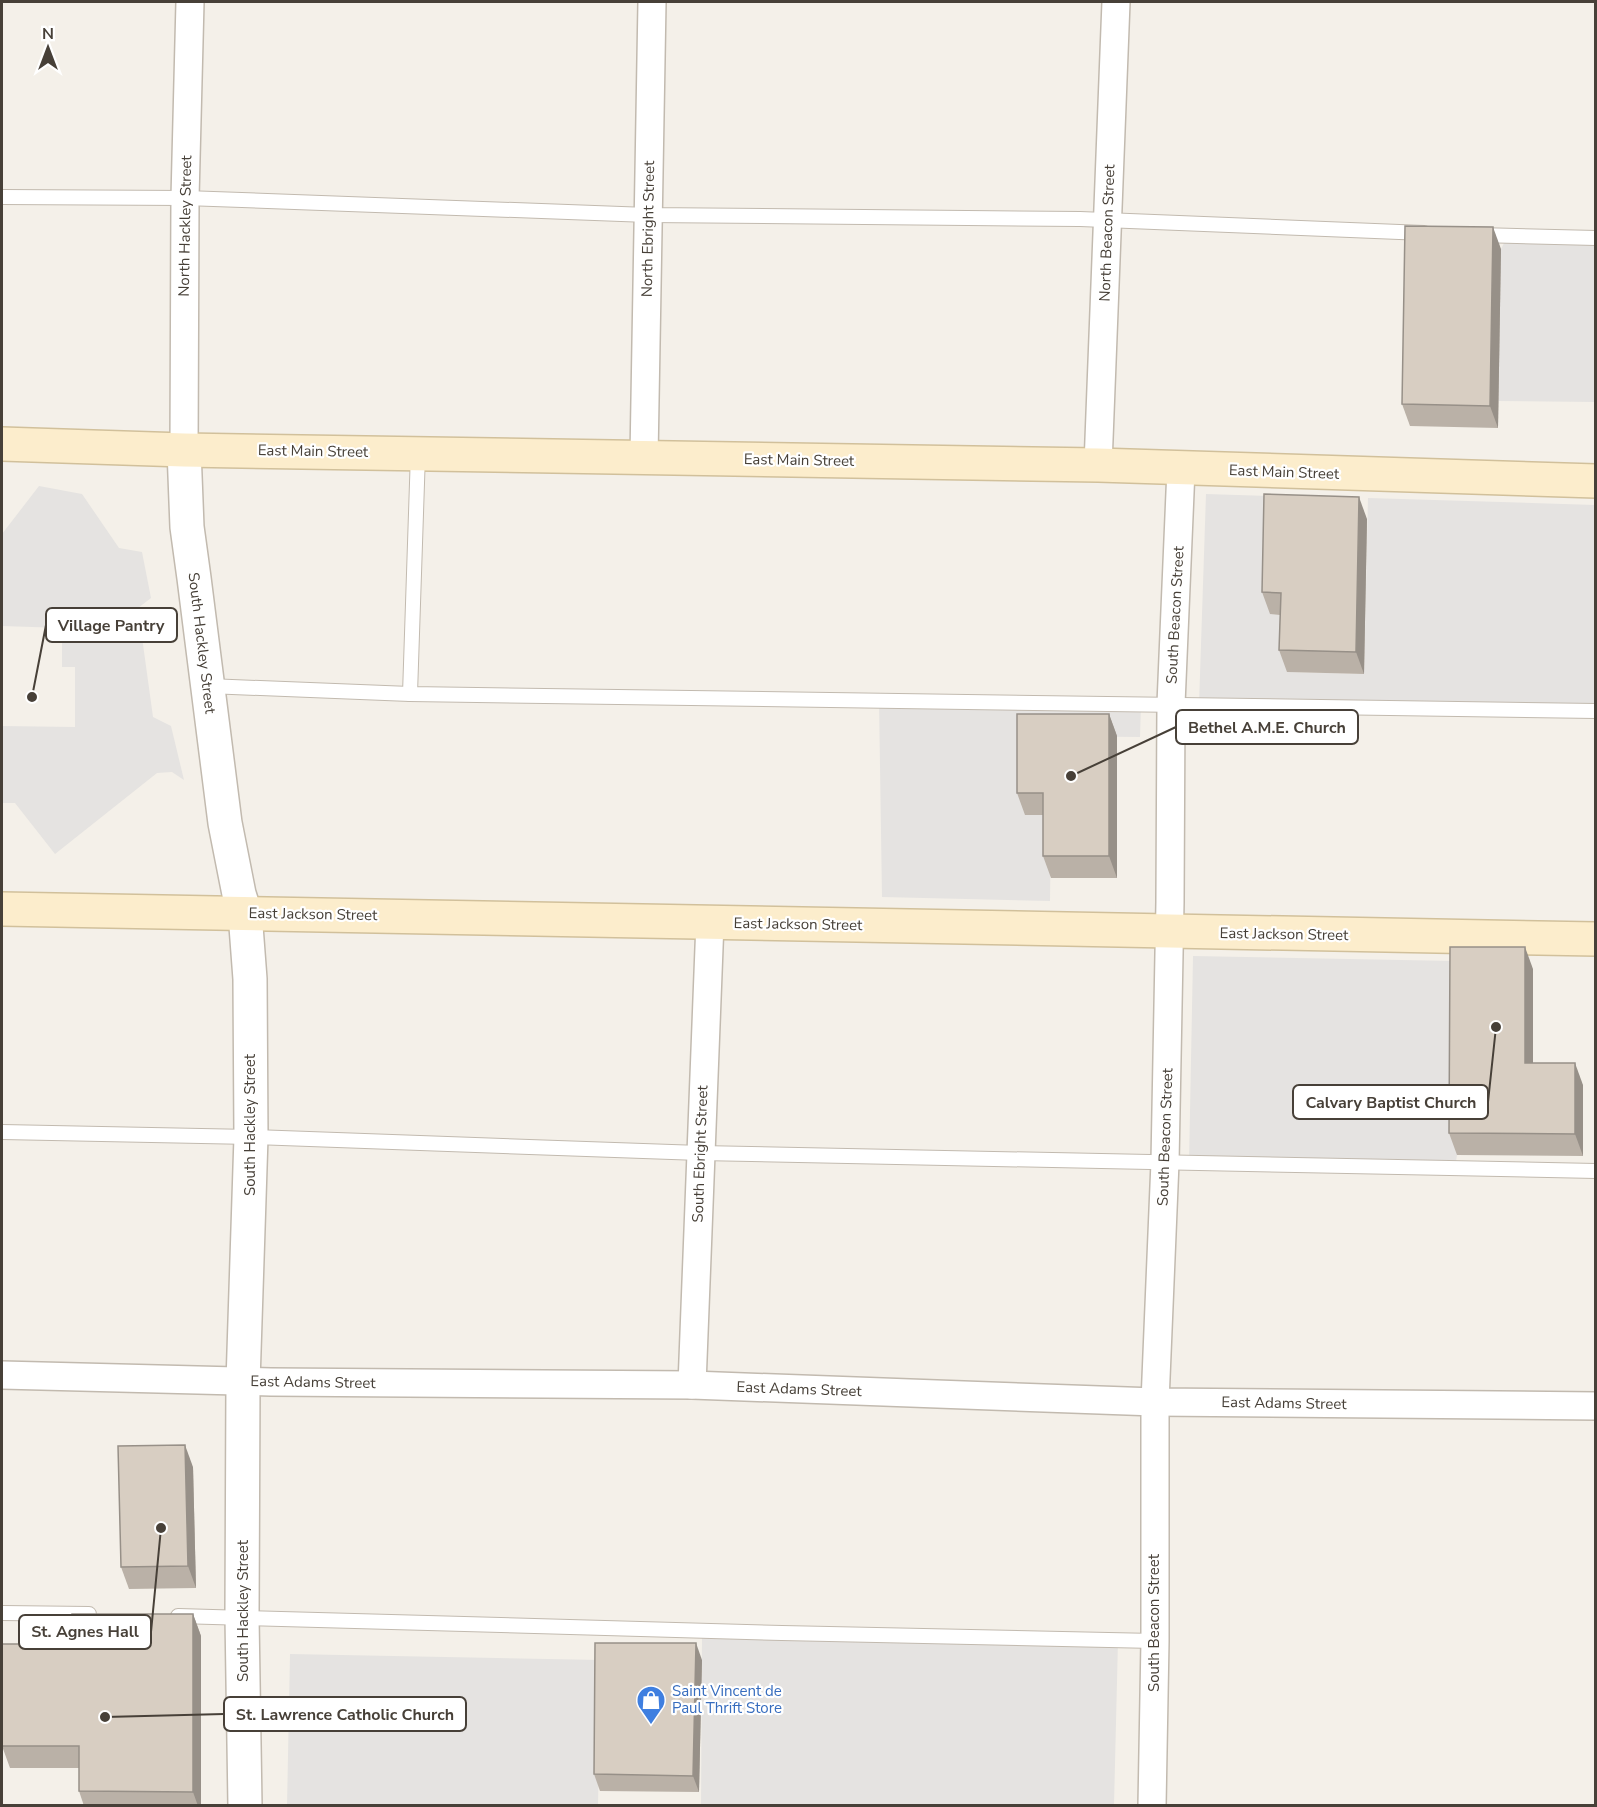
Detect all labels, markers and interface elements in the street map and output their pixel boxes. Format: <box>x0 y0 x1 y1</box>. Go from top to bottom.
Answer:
north arrow <box>18 18 78 78</box>
text: N <box>42 23 54 45</box>
street label: North Hackley Street <box>174 154 196 297</box>
street label: North Ebright Street <box>637 160 659 297</box>
street label: North Beacon Street <box>1095 163 1119 302</box>
street label: East Main Street <box>258 440 369 462</box>
street label: East Main Street <box>744 449 855 471</box>
street label: East Main Street <box>1228 460 1340 484</box>
street label: South Beacon Street <box>1161 545 1189 684</box>
street label: South Hackley Street <box>183 571 221 716</box>
callout: Village Pantry <box>46 608 177 642</box>
text: Village Pantry <box>57 615 165 637</box>
callout: Bethel A.M.E. Church <box>1176 710 1358 744</box>
text: Bethel A.M.E. Church <box>1188 717 1346 739</box>
street label: East Jackson Street <box>248 903 378 925</box>
street label: East Jackson Street <box>733 913 863 935</box>
street label: East Jackson Street <box>1219 923 1349 945</box>
street label: South Hackley Street <box>240 1053 260 1196</box>
street label: South Beacon Street <box>1153 1067 1177 1206</box>
street label: South Ebright Street <box>688 1084 712 1223</box>
callout: Calvary Baptist Church <box>1293 1085 1488 1119</box>
text: Calvary Baptist Church <box>1306 1092 1476 1114</box>
street label: East Adams Street <box>250 1371 377 1393</box>
street label: East Adams Street <box>736 1377 863 1401</box>
street label: East Adams Street <box>1221 1392 1348 1414</box>
street label: South Hackley Street <box>233 1539 253 1682</box>
street label: South Beacon Street <box>1144 1553 1164 1692</box>
callout: St. Agnes Hall <box>19 1615 151 1649</box>
text: St. Agnes Hall <box>31 1621 139 1643</box>
place label: Saint Vincent de Paul Thrift Store <box>672 1681 782 1718</box>
shop icon: Saint Vincent de Paul Thrift Store <box>635 1684 667 1726</box>
callout: St. Lawrence Catholic Church <box>224 1697 466 1731</box>
text: St. Lawrence Catholic Church <box>236 1704 454 1726</box>

